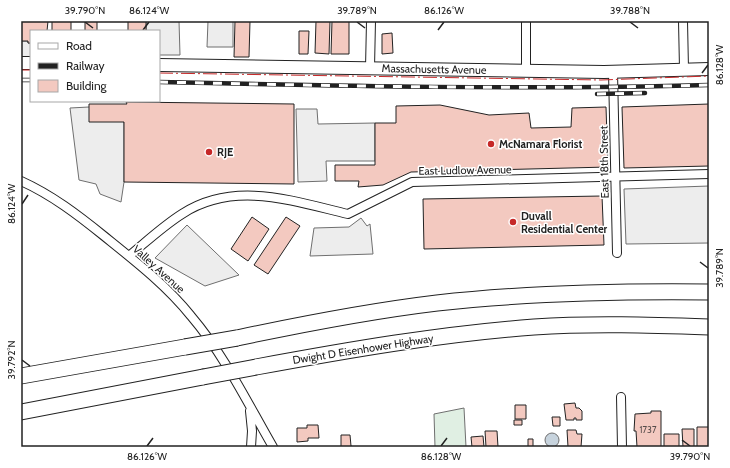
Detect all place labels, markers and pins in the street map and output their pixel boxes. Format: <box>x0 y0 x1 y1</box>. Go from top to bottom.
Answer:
place label: McNamara Florist <box>499 137 582 151</box>
marker: McNamara Florist <box>486 139 496 149</box>
place label: RJE <box>217 145 233 159</box>
marker: RJE <box>204 147 214 157</box>
place label: Duvall Residential Center <box>521 209 608 236</box>
marker: Duvall Residential Center <box>508 217 518 227</box>

